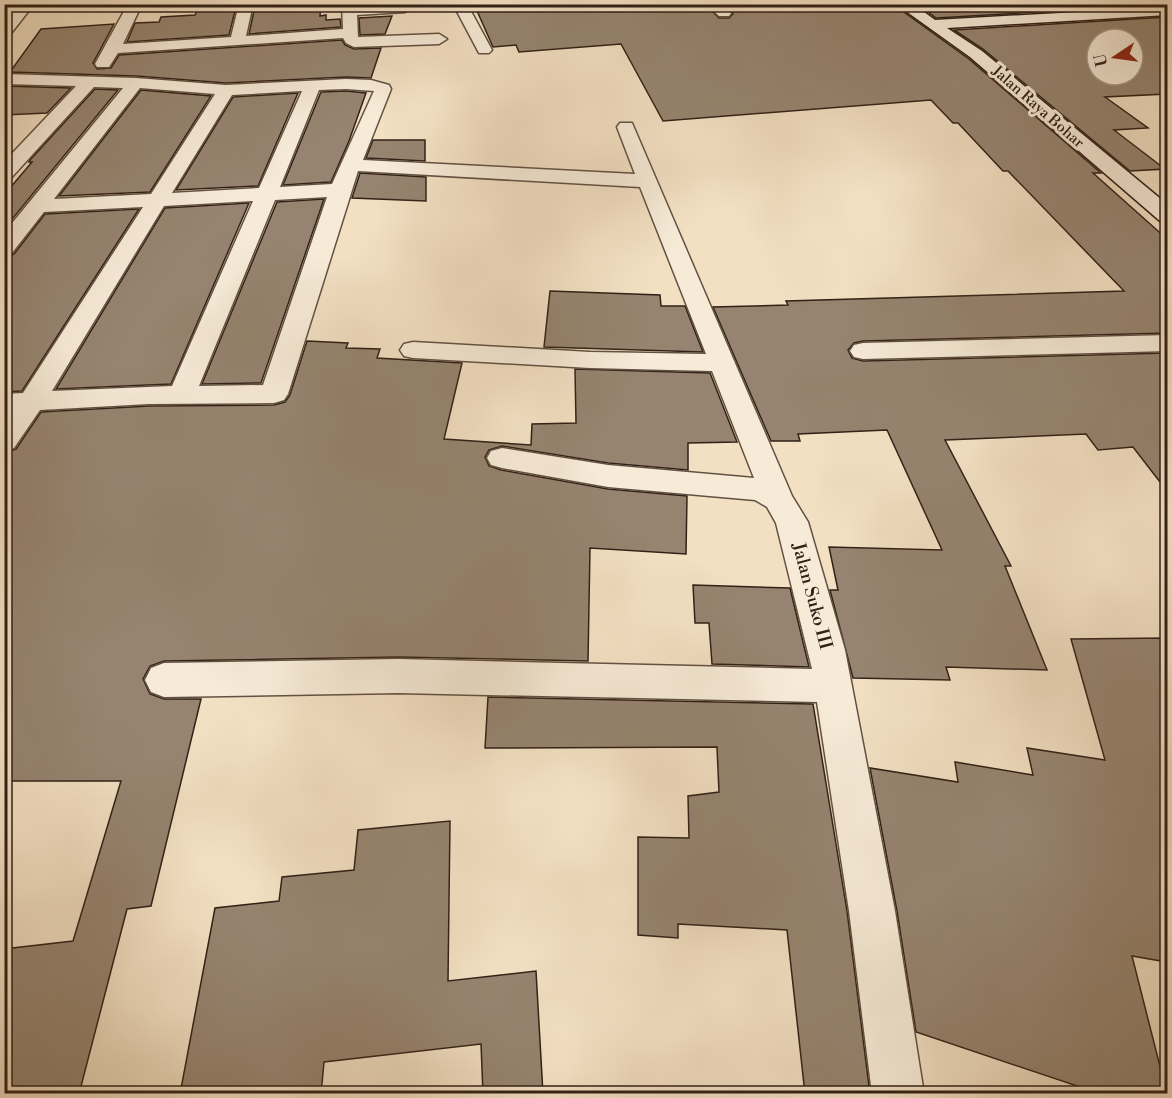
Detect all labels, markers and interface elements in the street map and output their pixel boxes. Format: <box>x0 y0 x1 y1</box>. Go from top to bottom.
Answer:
north arrow <box>1085 27 1145 87</box>
text: U <box>1090 51 1112 68</box>
street label: Jalan Raya Bohar <box>987 61 1088 153</box>
street label: Jalan Suko III <box>786 539 837 652</box>

